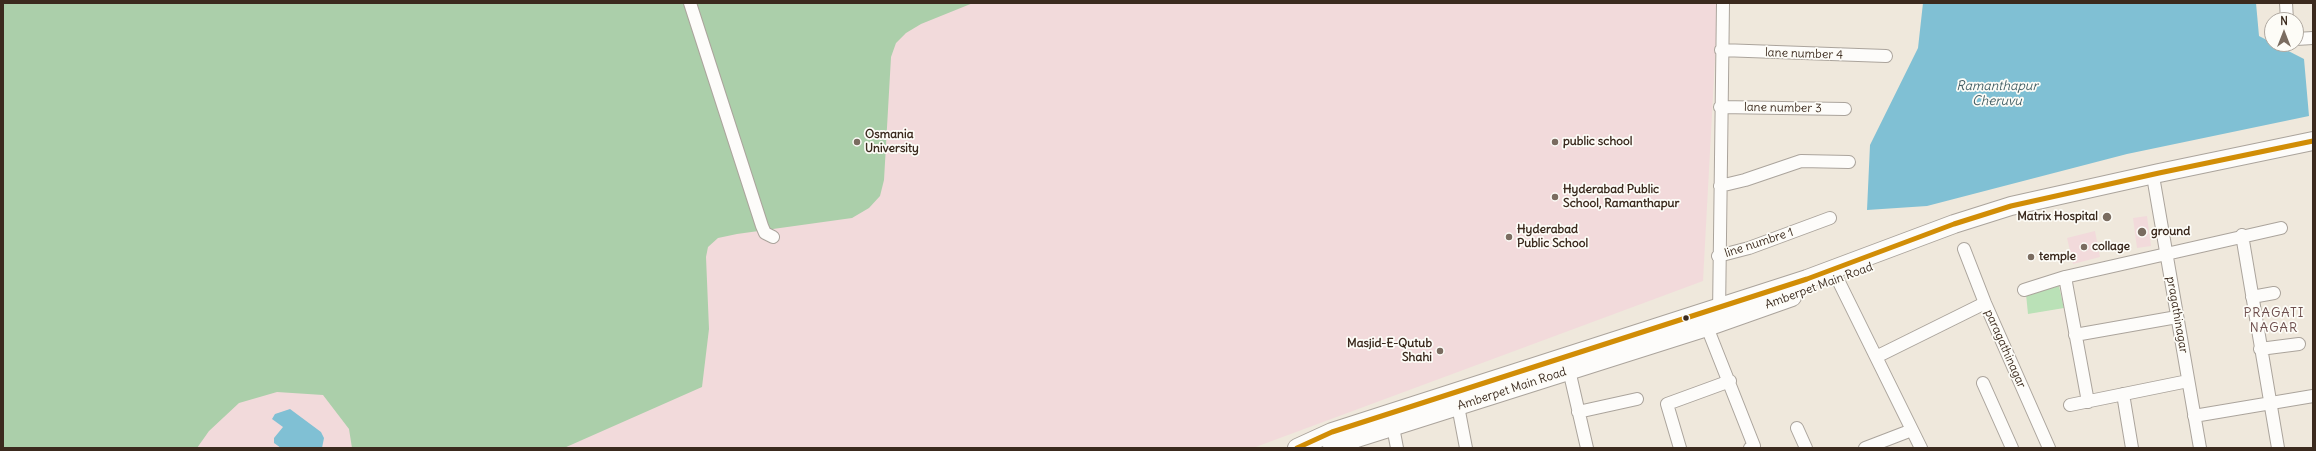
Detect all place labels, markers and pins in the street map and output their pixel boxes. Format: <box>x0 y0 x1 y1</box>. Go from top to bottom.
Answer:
place label: Osmania University <box>865 128 919 156</box>
place label: public school <box>1563 135 1632 149</box>
marker: Osmania University <box>852 137 862 147</box>
marker: public school <box>1550 137 1560 147</box>
place label: Hyderabad Public School, Ramanthapur <box>1563 183 1679 211</box>
marker: Hyderabad Public School, Ramanthapur <box>1550 192 1560 202</box>
place label: Matrix Hospital <box>2017 210 2098 224</box>
marker: Matrix Hospital <box>2101 211 2113 223</box>
place label: Hyderabad Public School <box>1517 223 1588 251</box>
place label: ground <box>2151 225 2190 239</box>
marker: ground <box>2136 226 2148 238</box>
marker: Hyderabad Public School <box>1504 232 1514 242</box>
place label: collage <box>2092 240 2130 254</box>
marker: collage <box>2079 242 2089 252</box>
place label: temple <box>2039 250 2076 264</box>
marker: temple <box>2026 252 2036 262</box>
unlabelled marker <box>1681 313 1691 323</box>
place label: Masjid-E-Qutub Shahi <box>1347 337 1432 365</box>
marker: Masjid-E-Qutub Shahi <box>1435 346 1445 356</box>

